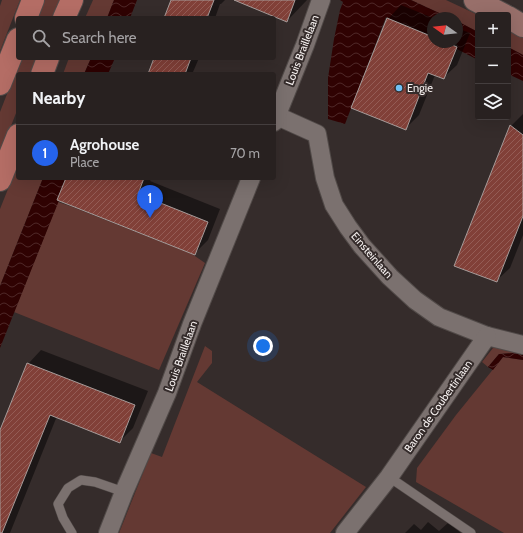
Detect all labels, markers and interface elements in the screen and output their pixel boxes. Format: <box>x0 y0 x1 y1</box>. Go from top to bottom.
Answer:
north arrow <box>427 12 463 48</box>
map controls <box>475 12 511 120</box>
button: + <box>475 12 511 48</box>
street label: Louis Braillelaan <box>282 13 322 87</box>
search box <box>16 16 276 60</box>
icon: search <box>30 27 52 49</box>
text: Search here <box>62 29 137 47</box>
button: − <box>475 48 511 84</box>
place label: Engie <box>407 81 433 95</box>
marker: Engie <box>394 83 404 93</box>
button: layers <box>475 84 511 120</box>
text: Nearby <box>32 88 85 108</box>
text: Agrohouse <box>70 136 139 154</box>
text: 1 <box>43 145 47 161</box>
text: 70 m <box>230 145 260 161</box>
text: Place <box>70 154 99 170</box>
pin: 1 <box>137 185 163 218</box>
street label: Einsteinlaan <box>348 229 396 281</box>
street label: Louis Braillelaan <box>162 319 200 393</box>
your location <box>253 336 273 356</box>
street label: Baron de Coubertinlaan <box>401 357 475 455</box>

